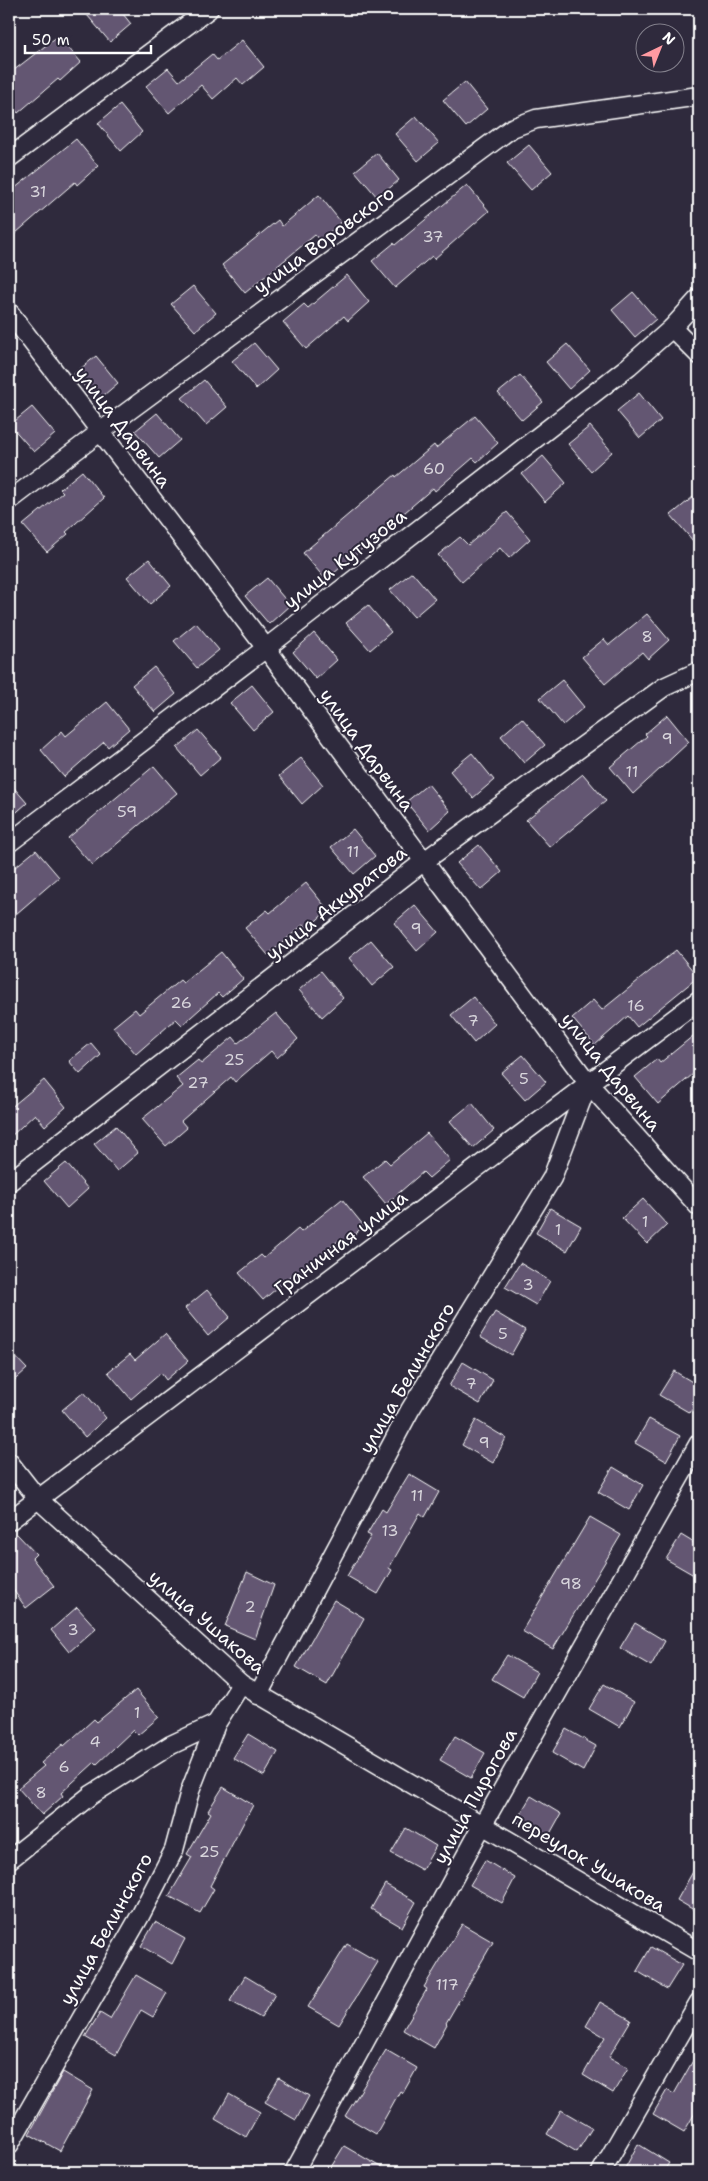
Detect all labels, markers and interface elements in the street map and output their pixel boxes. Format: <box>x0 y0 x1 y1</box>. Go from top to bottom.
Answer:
scale bar <box>25 22 151 54</box>
north arrow <box>636 22 686 72</box>
text: N <box>659 28 679 49</box>
text: 50 m <box>32 30 70 50</box>
street label: улица Воровского <box>249 180 399 300</box>
house number: 31 <box>29 181 47 202</box>
house number: 37 <box>422 226 444 247</box>
street label: улица Дарвина <box>69 361 177 493</box>
house number: 60 <box>423 458 445 479</box>
street label: улица Кутузова <box>279 503 412 615</box>
house number: 8 <box>641 626 653 647</box>
street label: улица Дарвина <box>314 684 420 817</box>
house number: 9 <box>661 728 673 749</box>
house number: 11 <box>626 761 638 782</box>
house number: 59 <box>117 801 137 822</box>
street label: улица Аккуратова <box>260 840 412 966</box>
house number: 11 <box>347 841 359 862</box>
house number: 9 <box>410 918 422 939</box>
house number: 26 <box>170 992 192 1013</box>
house number: 16 <box>627 995 645 1016</box>
street label: улица Дарвина <box>555 1007 667 1137</box>
house number: 7 <box>467 1010 479 1031</box>
house number: 25 <box>224 1049 244 1070</box>
house number: 5 <box>519 1068 529 1089</box>
house number: 27 <box>187 1072 209 1093</box>
street label: Граничная улица <box>269 1185 413 1301</box>
house number: 1 <box>642 1211 648 1232</box>
house number: 1 <box>555 1219 561 1240</box>
house number: 3 <box>522 1274 534 1295</box>
street label: улица Белинского <box>354 1298 460 1458</box>
house number: 5 <box>498 1323 508 1344</box>
house number: 7 <box>465 1373 477 1394</box>
house number: 9 <box>478 1432 490 1453</box>
house number: 11 <box>411 1485 423 1506</box>
house number: 13 <box>381 1520 399 1541</box>
street label: улица Ушакова <box>143 1564 271 1680</box>
house number: 98 <box>560 1573 582 1594</box>
house number: 2 <box>244 1596 256 1617</box>
house number: 3 <box>67 1619 79 1640</box>
house number: 1 <box>134 1702 140 1723</box>
street label: улица Пирогова <box>427 1723 523 1868</box>
house number: 4 <box>89 1731 101 1752</box>
house number: 6 <box>58 1756 70 1777</box>
house number: 8 <box>35 1782 47 1803</box>
street label: переулок Ушакова <box>507 1806 671 1918</box>
house number: 25 <box>199 1841 219 1862</box>
street label: улица Белинского <box>54 1849 158 2009</box>
house number: 117 <box>435 1974 459 1995</box>

